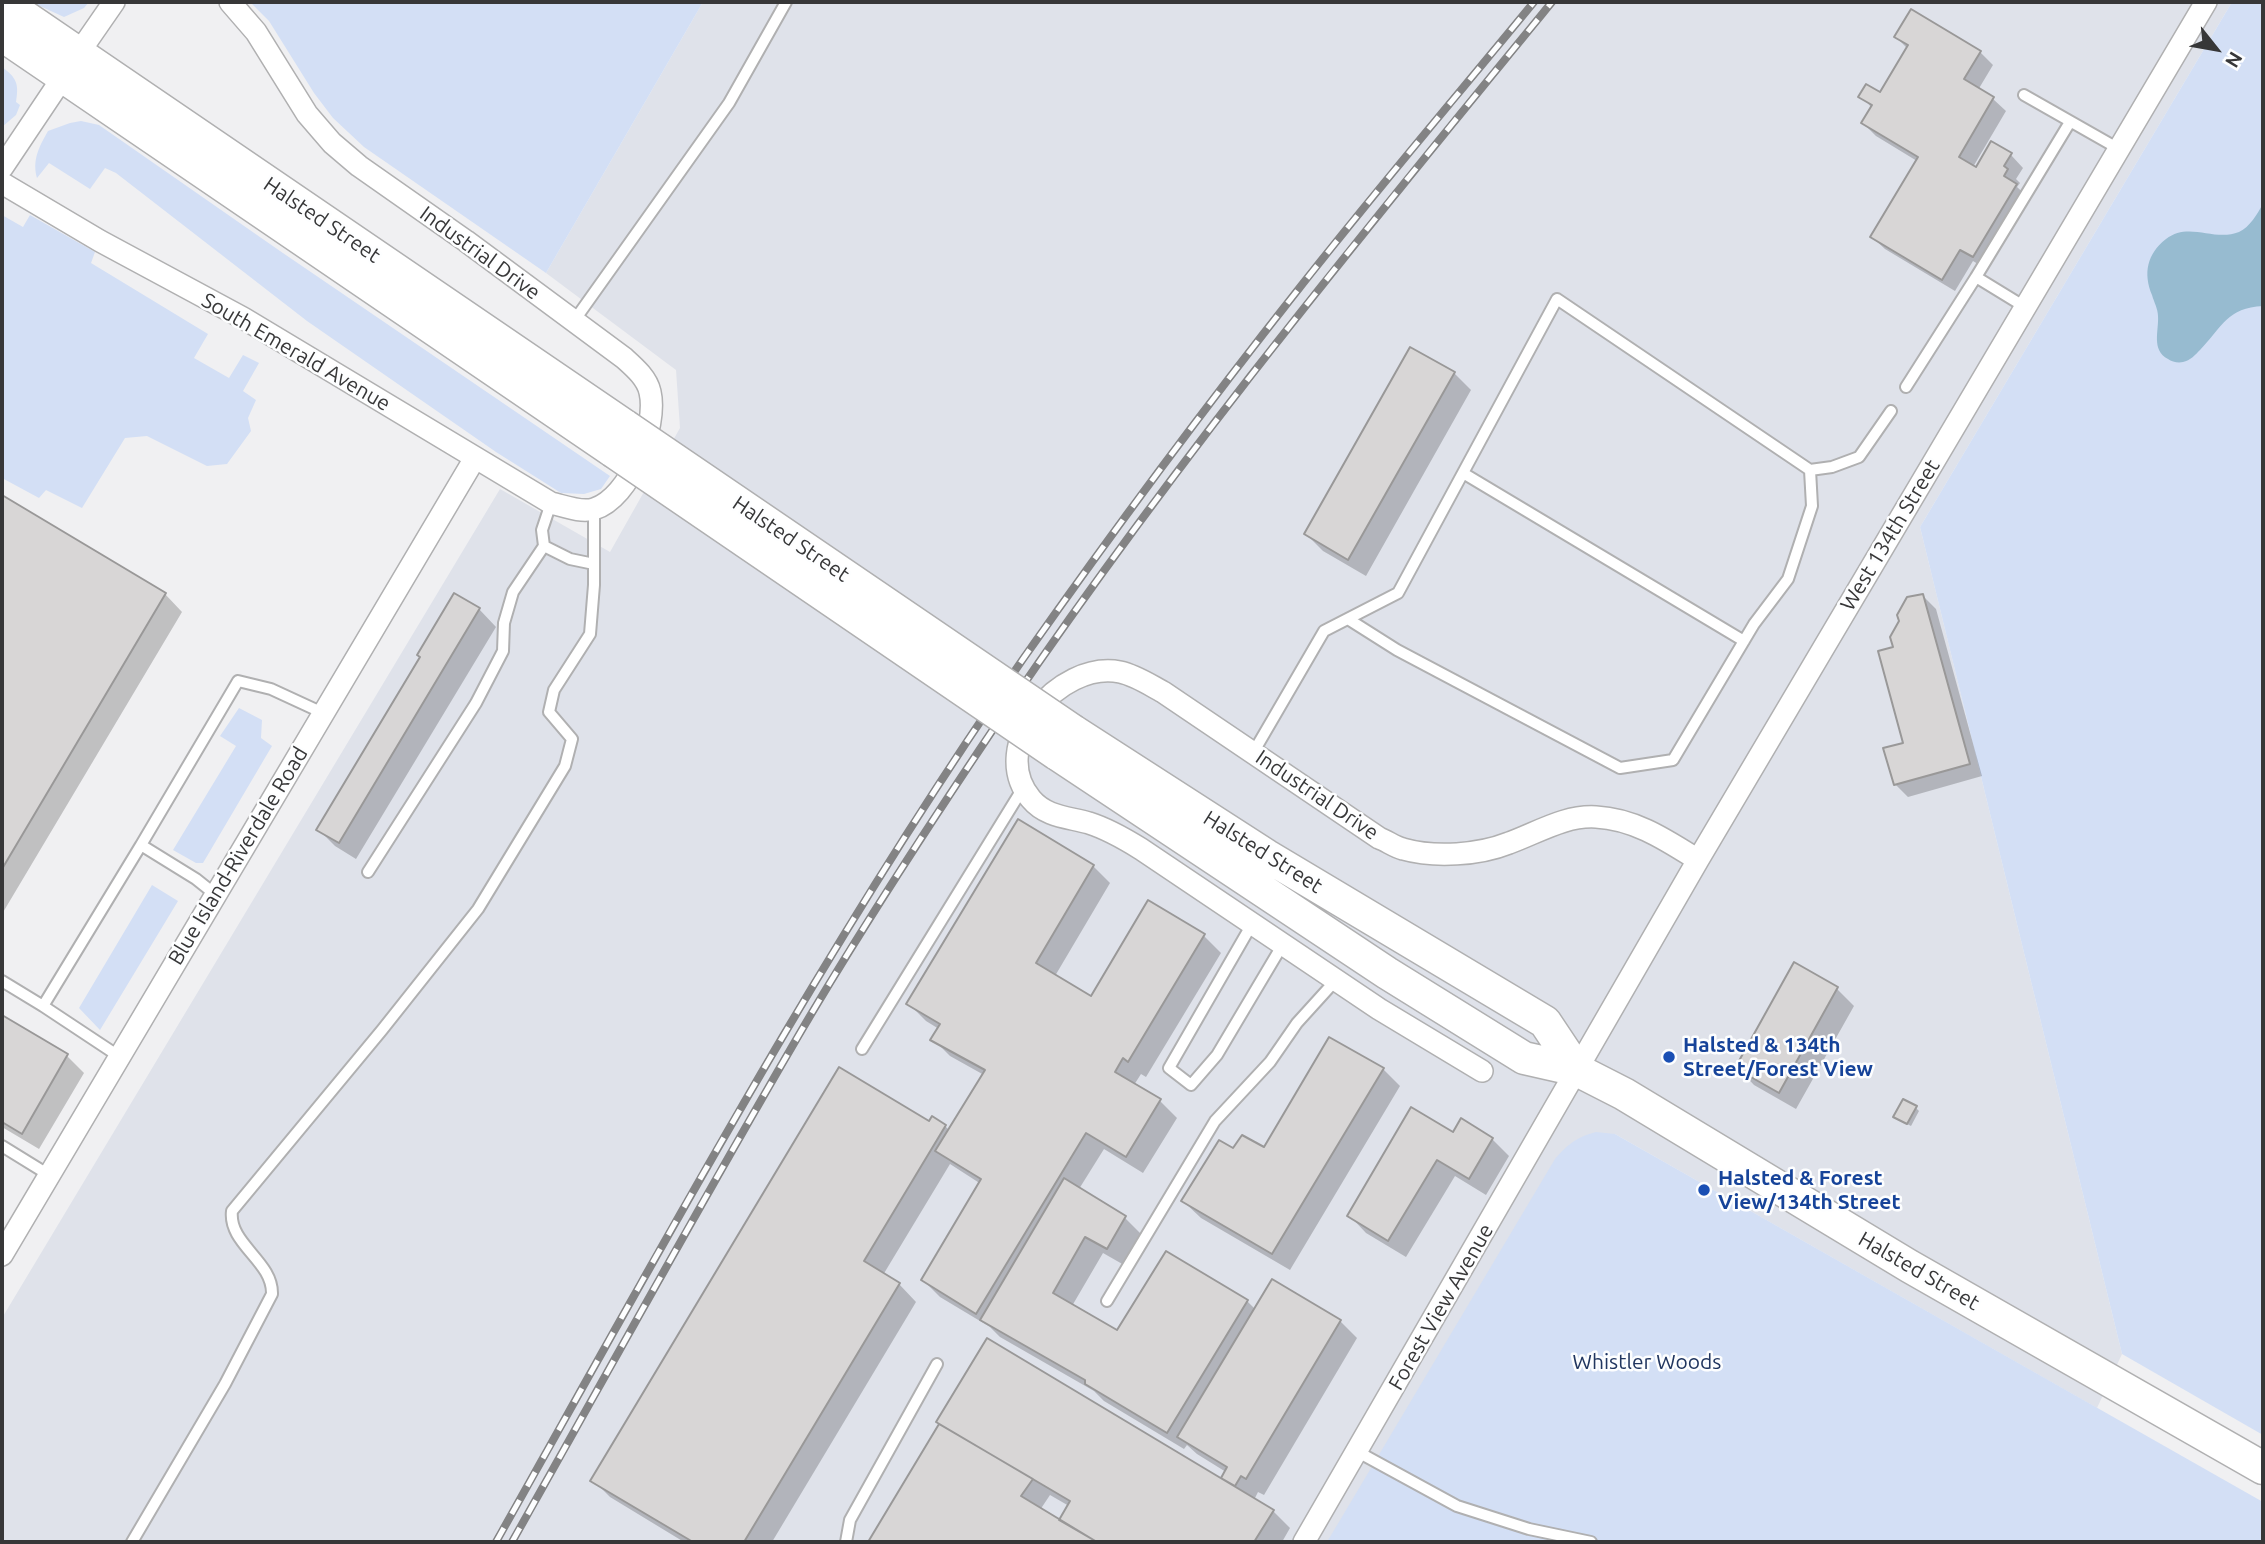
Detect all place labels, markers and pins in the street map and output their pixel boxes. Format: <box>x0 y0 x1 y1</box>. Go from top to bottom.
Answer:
place label: Halsted & 134th Street/Forest View <box>1683 1032 1873 1082</box>
marker: Halsted & 134th Street/Forest View <box>1661 1049 1677 1065</box>
place label: Halsted & Forest View/134th Street <box>1718 1165 1900 1215</box>
marker: Halsted & Forest View/134th Street <box>1696 1182 1712 1198</box>

